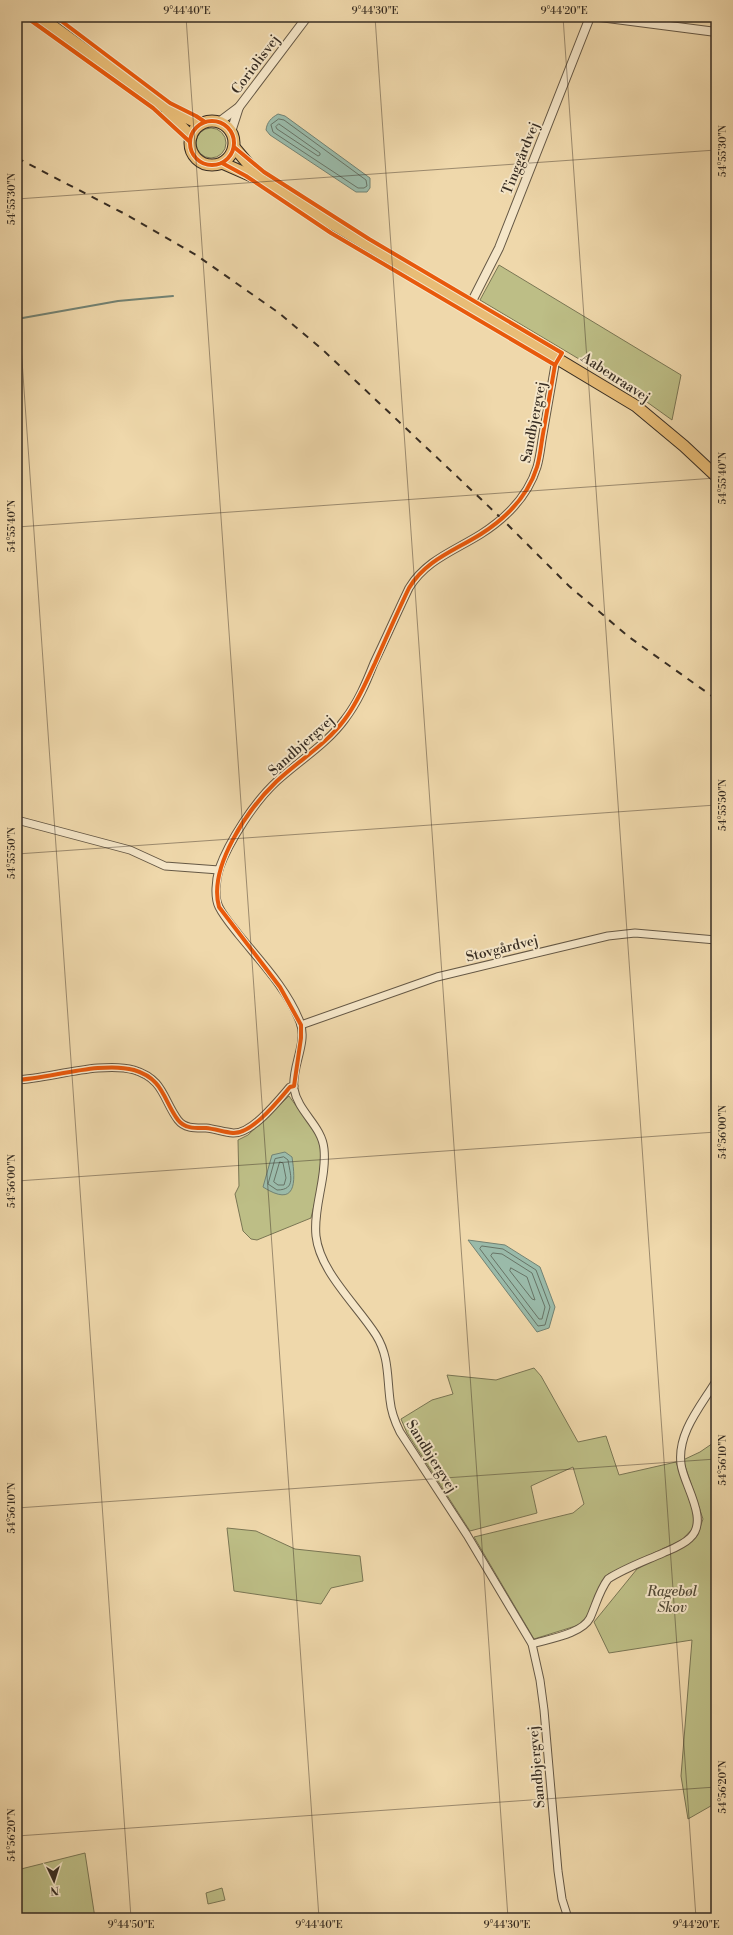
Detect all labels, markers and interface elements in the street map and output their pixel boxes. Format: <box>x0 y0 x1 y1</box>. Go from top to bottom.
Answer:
text: 9°44'40"E <box>163 5 211 17</box>
text: 9°44'30"E <box>351 5 399 17</box>
text: 9°44'20"E <box>540 5 588 17</box>
street label: Coriolisvej <box>228 31 284 98</box>
street label: Tinggårdvej <box>498 119 544 197</box>
text: 54°55'30"N <box>717 124 729 177</box>
text: 54°55'30"N <box>6 172 18 225</box>
street label: Aabenraavej <box>577 348 653 407</box>
street label: Sandbjergvej <box>517 380 551 465</box>
text: 54°55'40"N <box>717 451 729 504</box>
text: 54°55'40"N <box>6 499 18 552</box>
street label: Sandbjergvej <box>265 711 338 780</box>
text: 54°55'50"N <box>717 778 729 831</box>
text: 54°55'50"N <box>6 826 18 879</box>
street label: Stovgårdvej <box>464 931 540 967</box>
text: 54°56'00"N <box>717 1105 729 1159</box>
text: 54°56'00"N <box>6 1154 18 1208</box>
street label: Sandbjergvej <box>402 1417 461 1496</box>
text: 54°56'10"N <box>717 1434 729 1486</box>
text: 54°56'10"N <box>6 1482 18 1534</box>
park label: Ragebøl Skov <box>646 1583 697 1617</box>
street label: Sandbjergvej <box>524 1725 550 1809</box>
text: 54°56'20"N <box>717 1760 729 1813</box>
text: 54°56'20"N <box>6 1808 18 1861</box>
north arrow <box>34 1861 74 1901</box>
text: N <box>50 1883 59 1897</box>
text: 9°44'50"E <box>107 1919 155 1931</box>
text: 9°44'40"E <box>295 1919 343 1931</box>
text: 9°44'30"E <box>483 1919 531 1931</box>
text: 9°44'20"E <box>672 1919 720 1931</box>

